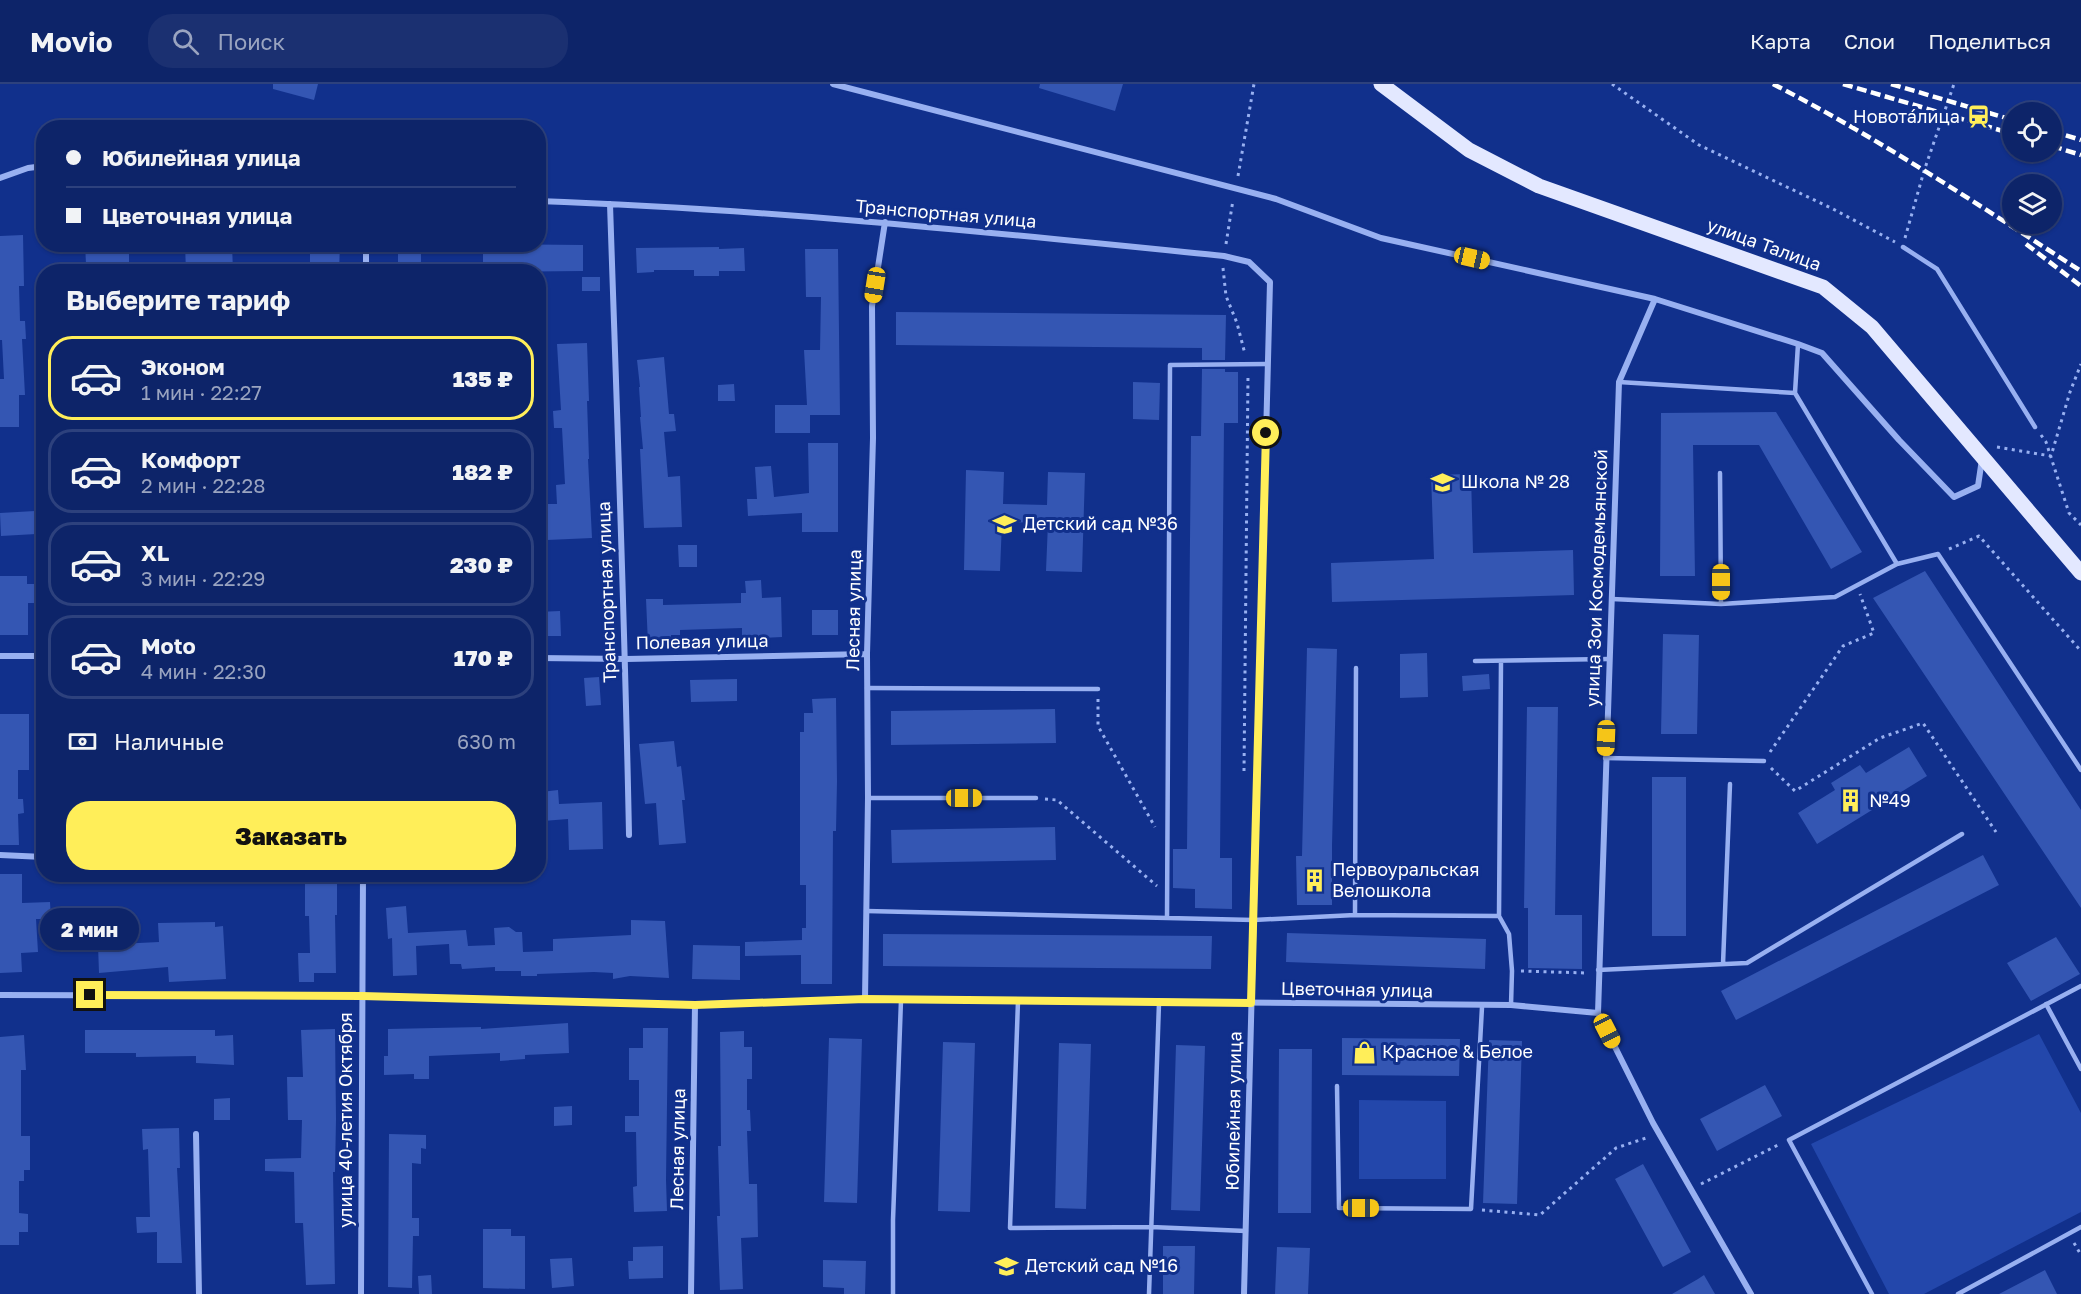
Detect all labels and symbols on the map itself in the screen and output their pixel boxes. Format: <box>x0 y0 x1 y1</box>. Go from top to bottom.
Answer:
station icon: Новота́лица <box>1965 104 1991 130</box>
place label: Новота́лица <box>1853 105 1960 127</box>
street label: Транспортная улица <box>855 194 1037 232</box>
street label: улица Талица <box>1704 213 1824 275</box>
car <box>1452 245 1492 271</box>
car <box>863 266 887 304</box>
route start <box>1252 419 1279 446</box>
street label: улица Зои Космодемьянской <box>1581 449 1611 707</box>
school or university icon: Школа № 28 <box>1430 469 1456 495</box>
place label: Школа № 28 <box>1461 470 1570 492</box>
street label: Транспортная улица <box>592 501 620 683</box>
school or university icon: Детский сад №36 <box>992 511 1018 537</box>
place label: Детский сад №36 <box>1023 512 1178 534</box>
street label: Лесная улица <box>841 549 865 671</box>
car <box>1712 564 1730 600</box>
street label: Полевая улица <box>635 629 769 653</box>
car <box>1596 720 1616 756</box>
building icon: №49 <box>1838 788 1864 814</box>
car <box>946 789 982 807</box>
place label: №49 <box>1869 789 1911 811</box>
place label: Первоуральская Велошкола <box>1332 858 1480 901</box>
building icon: Первоуральская Велошкола <box>1301 867 1327 893</box>
callout: 2 мин <box>40 908 140 950</box>
street label: Цветочная улица <box>1281 977 1433 1001</box>
route end <box>76 981 103 1008</box>
car <box>1591 1011 1623 1051</box>
street label: улица 40-летия Октября <box>334 1012 356 1228</box>
street label: Юбилейная улица <box>1221 1031 1245 1191</box>
shop icon: Красное & Белое <box>1351 1039 1377 1065</box>
place label: Красное & Белое <box>1382 1040 1533 1062</box>
street label: Лесная улица <box>665 1088 689 1210</box>
car <box>1343 1199 1379 1217</box>
school or university icon: Детский сад №16 <box>994 1253 1020 1279</box>
place label: Детский сад №16 <box>1025 1254 1178 1276</box>

